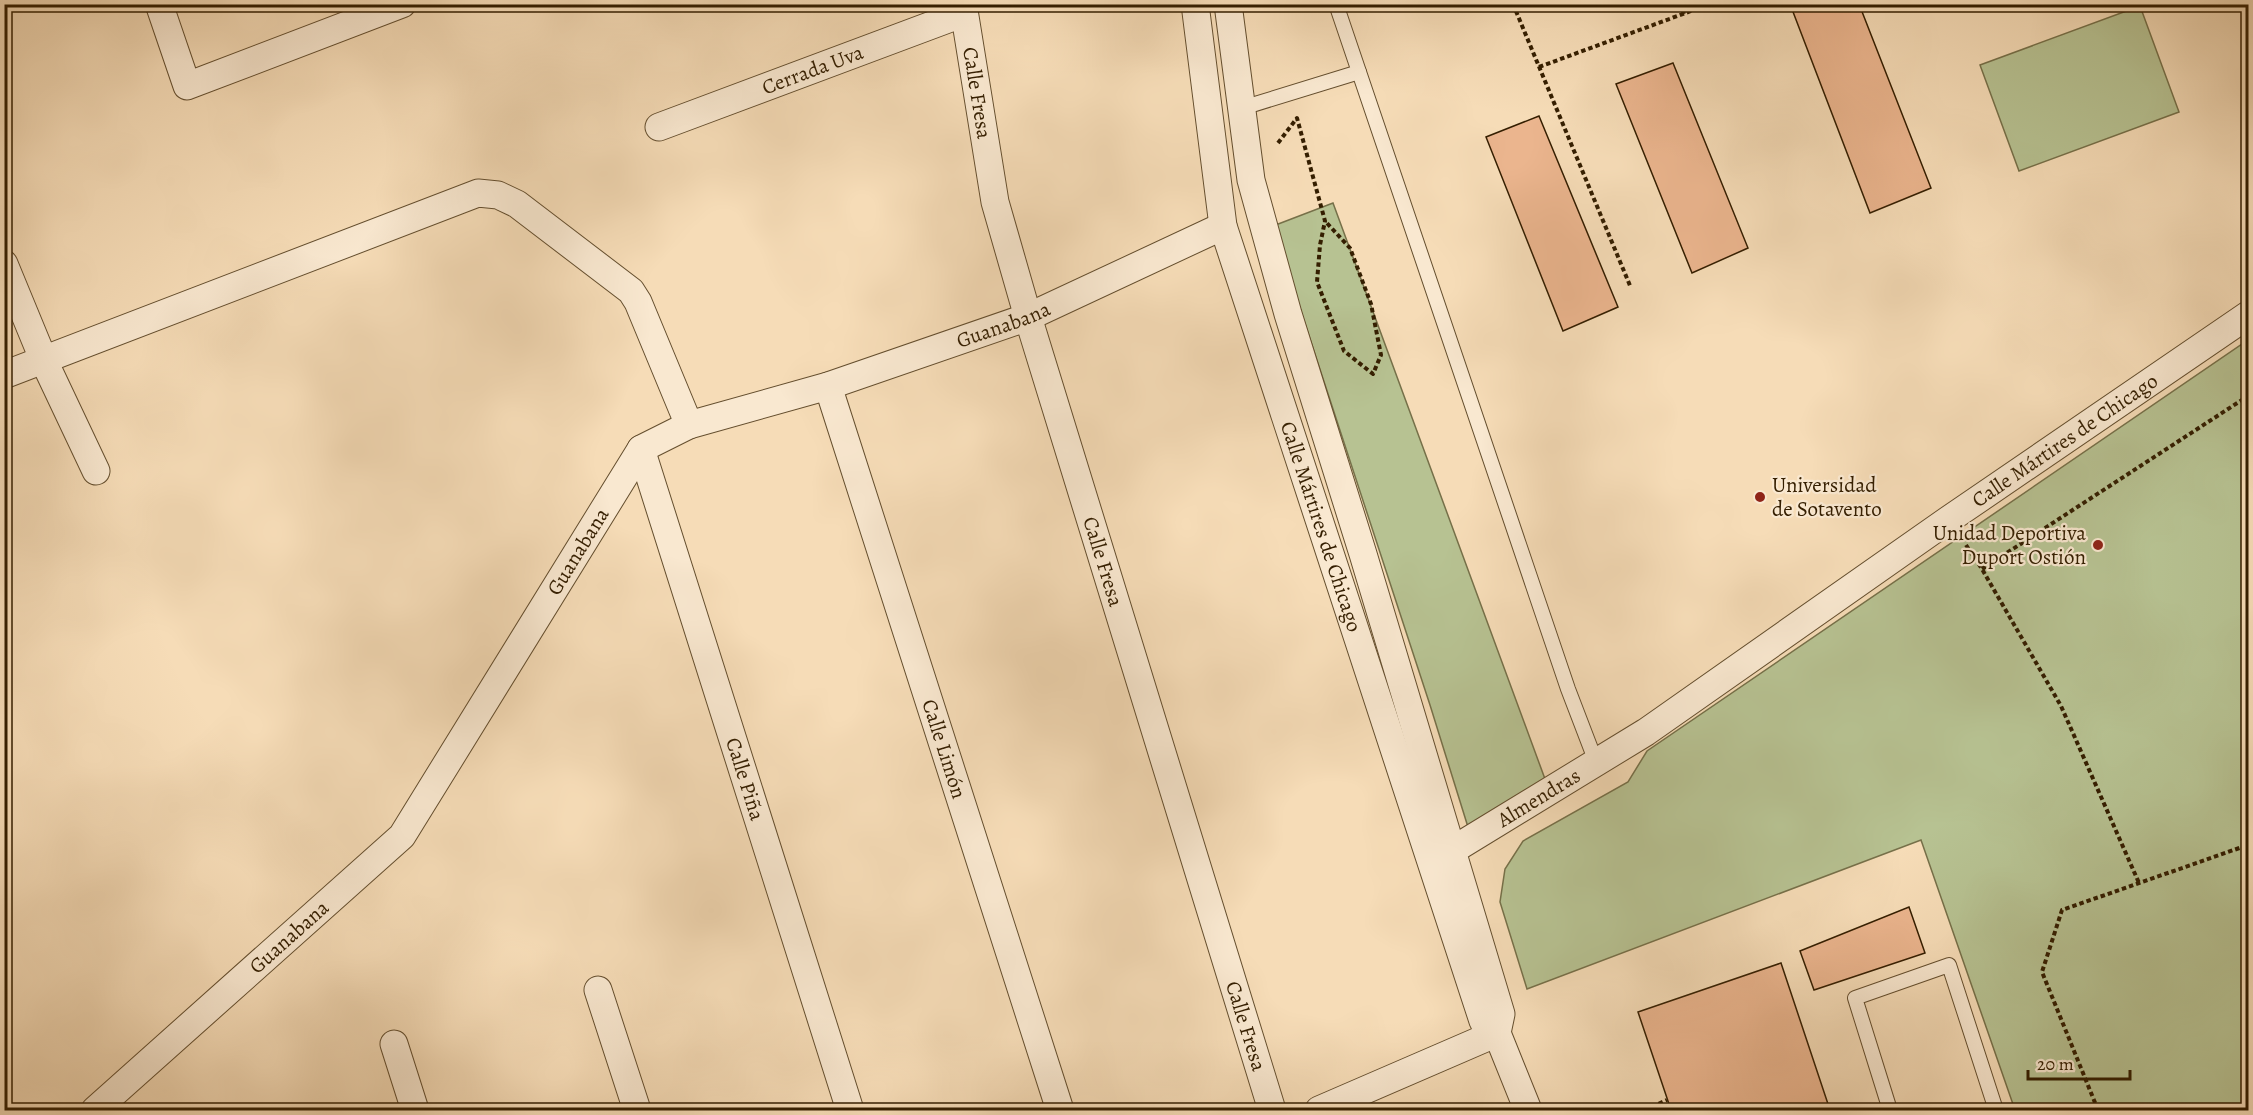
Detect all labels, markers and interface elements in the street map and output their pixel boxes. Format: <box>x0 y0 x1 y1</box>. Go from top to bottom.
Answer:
street label: Cerrada Uva <box>758 38 867 101</box>
street label: Calle Fresa <box>956 45 999 141</box>
street label: Guanabana <box>953 295 1055 355</box>
street label: Calle Mártires de Chicago <box>1966 367 2163 514</box>
street label: Calle Mártires de Chicago <box>1274 418 1369 635</box>
place label: Universidad de Sotavento <box>1772 471 1882 523</box>
marker: Universidad de Sotavento <box>1753 490 1767 504</box>
street label: Guanabana <box>540 502 615 600</box>
street label: Calle Fresa <box>1076 513 1130 610</box>
place label: Unidad Deportiva Duport Ostión <box>1933 519 2086 571</box>
marker: Unidad Deportiva Duport Ostión <box>2091 538 2105 552</box>
street label: Calle Limón <box>915 696 973 802</box>
street label: Calle Piña <box>719 734 772 824</box>
street label: Almendras <box>1491 761 1586 834</box>
street label: Guanabana <box>243 894 335 980</box>
street label: Calle Fresa <box>1219 978 1273 1075</box>
scale bar <box>2028 1043 2130 1081</box>
text: 20 m <box>2037 1052 2074 1076</box>

